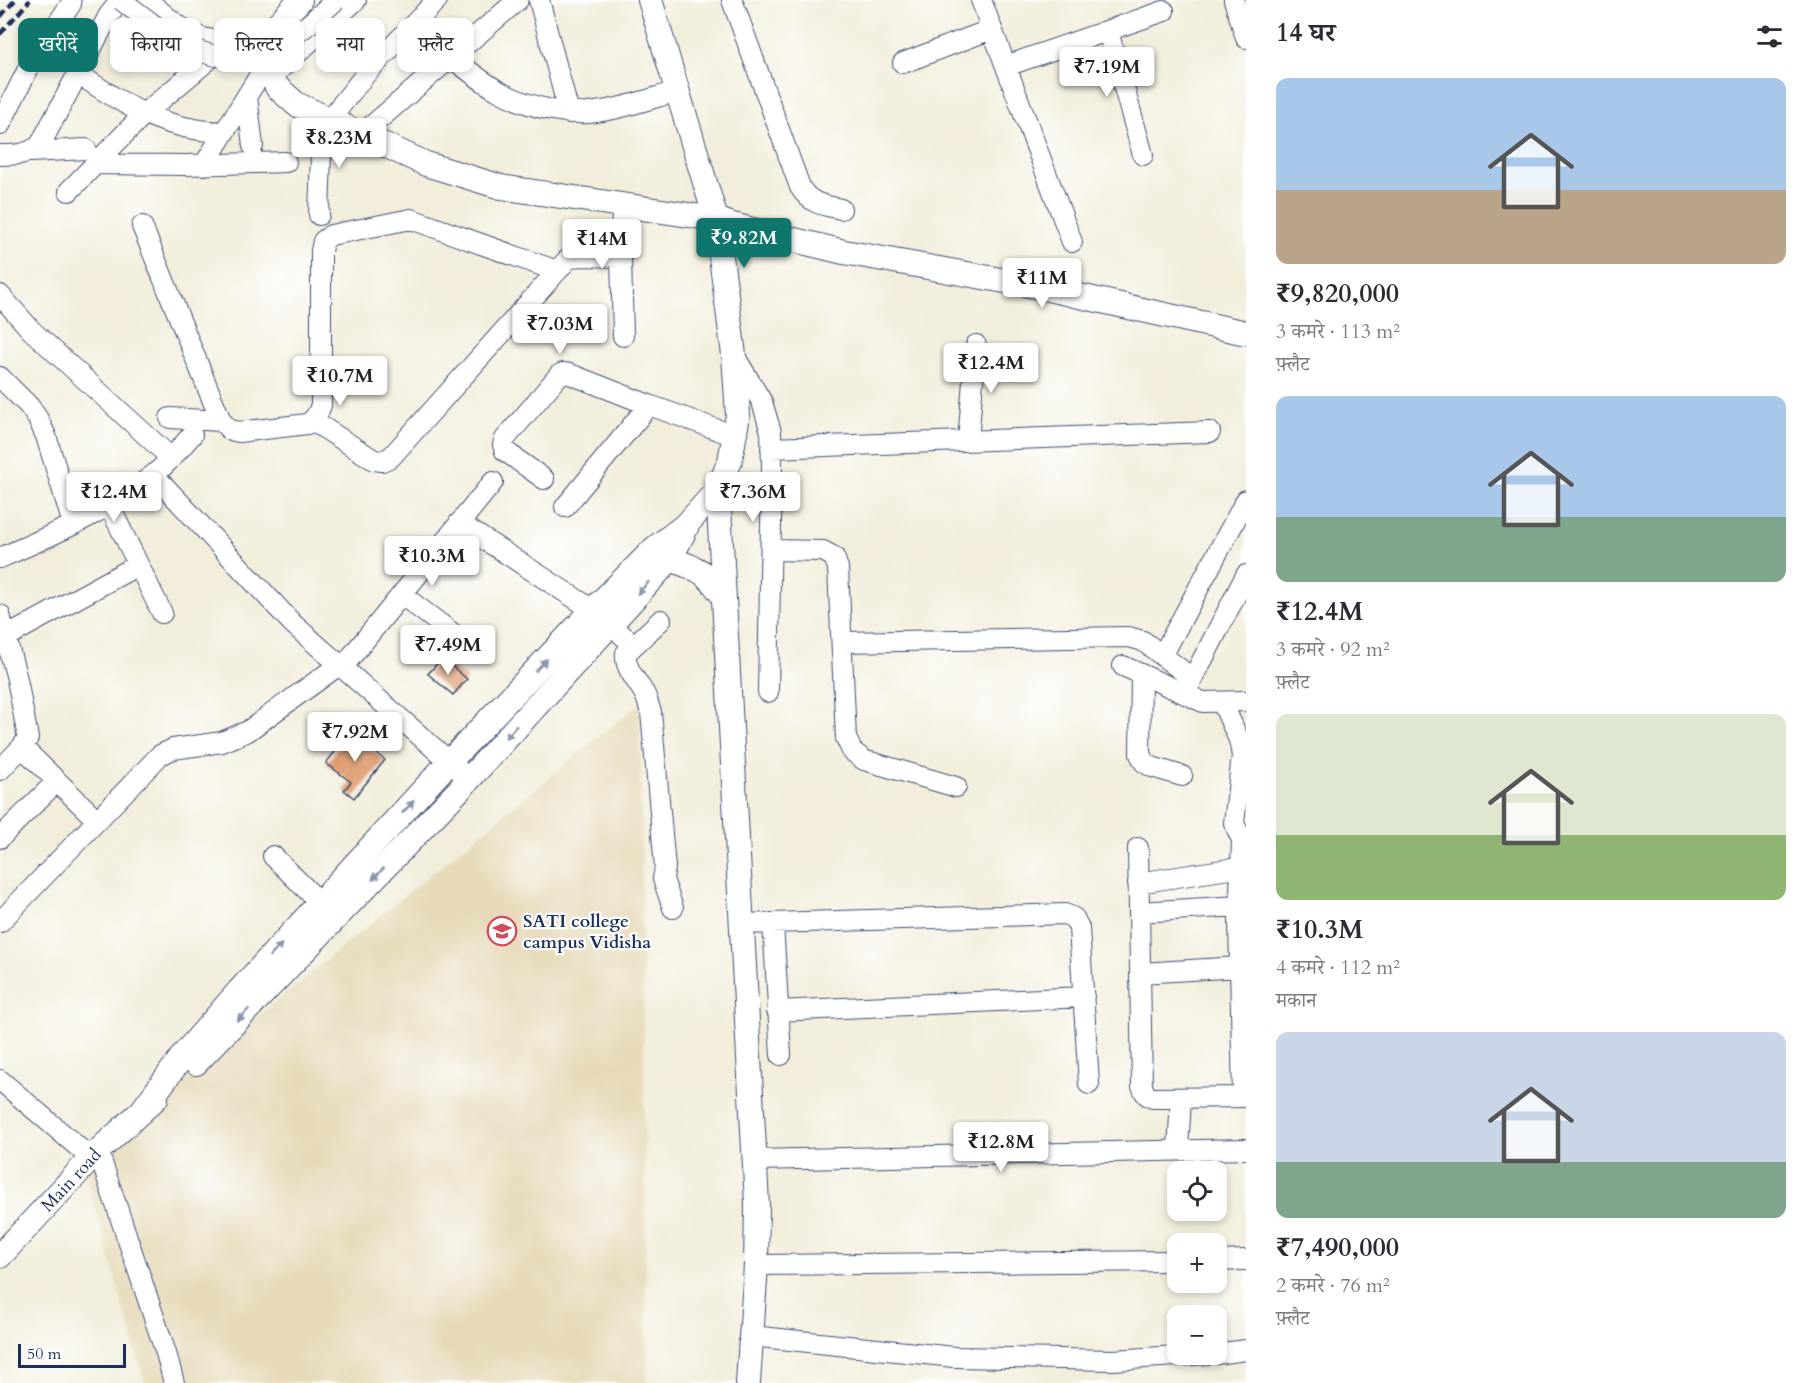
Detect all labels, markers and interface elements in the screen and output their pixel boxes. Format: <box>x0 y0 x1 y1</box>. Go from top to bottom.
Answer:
text: 14 घर <box>1276 15 1335 50</box>
chip: खरीदें <box>18 18 98 72</box>
chip: किराया <box>110 18 202 72</box>
chip: फ़िल्टर <box>214 18 304 72</box>
chip: नया <box>316 18 385 72</box>
chip: फ़्लैट <box>397 18 474 72</box>
icon: filters <box>1753 20 1786 53</box>
pin: ₹7.19M <box>1058 47 1156 98</box>
text: ₹7.19M <box>1073 53 1141 80</box>
icon: home <box>1477 117 1585 225</box>
pin: ₹8.23M <box>290 118 388 169</box>
text: ₹8.23M <box>305 124 373 151</box>
pin: ₹9.82M <box>695 218 793 269</box>
pin: ₹14M <box>566 219 638 270</box>
text: ₹9.82M <box>710 224 778 251</box>
text: ₹14M <box>576 225 628 252</box>
pin: ₹11M <box>1006 258 1078 309</box>
text: ₹11M <box>1016 264 1068 291</box>
text: ₹9,820,000 <box>1276 276 1399 311</box>
pin: ₹7.03M <box>511 304 609 355</box>
text: ₹7.03M <box>526 310 594 337</box>
text: 3 कमरे · 113 m² <box>1276 318 1400 345</box>
pin: ₹12.4M <box>942 343 1040 394</box>
text: ₹12.4M <box>957 349 1025 376</box>
text: फ़्लैट <box>1276 351 1309 378</box>
pin: ₹10.7M <box>291 356 389 407</box>
text: ₹10.7M <box>306 362 374 389</box>
icon: home <box>1477 435 1585 543</box>
pin: ₹12.4M <box>65 472 163 523</box>
pin: ₹7.36M <box>704 472 802 523</box>
text: ₹12.4M <box>80 478 148 505</box>
text: ₹7.36M <box>719 478 787 505</box>
pin: ₹10.3M <box>383 536 481 587</box>
text: ₹10.3M <box>398 542 466 569</box>
one-way arrow <box>636 581 650 596</box>
text: ₹12.4M <box>1276 594 1363 629</box>
pin: ₹7.49M <box>399 625 497 676</box>
text: ₹7.49M <box>414 631 482 658</box>
text: 3 कमरे · 92 m² <box>1276 636 1390 663</box>
one-way arrow <box>534 658 548 672</box>
text: फ़्लैट <box>1276 669 1309 696</box>
pin: ₹7.92M <box>306 712 404 763</box>
text: ₹7.92M <box>321 718 389 745</box>
one-way arrow <box>505 725 519 739</box>
icon: home <box>1477 753 1585 861</box>
one-way arrow <box>401 799 415 814</box>
one-way arrow <box>371 867 385 882</box>
place label: SATI college campus Vidisha <box>523 909 651 955</box>
text: ₹10.3M <box>1276 912 1363 947</box>
school or university icon: SATI college campus Vidisha <box>486 915 518 947</box>
one-way arrow <box>269 943 283 958</box>
text: 4 कमरे · 112 m² <box>1276 954 1400 981</box>
text: मकान <box>1276 987 1317 1014</box>
one-way arrow <box>236 1007 250 1021</box>
icon: home <box>1477 1071 1585 1179</box>
pin: ₹12.8M <box>952 1122 1050 1173</box>
text: ₹12.8M <box>967 1128 1035 1155</box>
street label: Main road <box>35 1142 107 1217</box>
map controls <box>1167 1161 1227 1365</box>
button: locate <box>1167 1161 1227 1221</box>
text: ₹7,490,000 <box>1276 1230 1399 1265</box>
button: + <box>1167 1233 1227 1293</box>
text: 2 कमरे · 76 m² <box>1276 1272 1390 1299</box>
button: − <box>1167 1305 1227 1365</box>
text: फ़्लैट <box>1276 1305 1309 1332</box>
scale bar <box>18 1341 126 1368</box>
text: 50 m <box>27 1343 61 1365</box>

